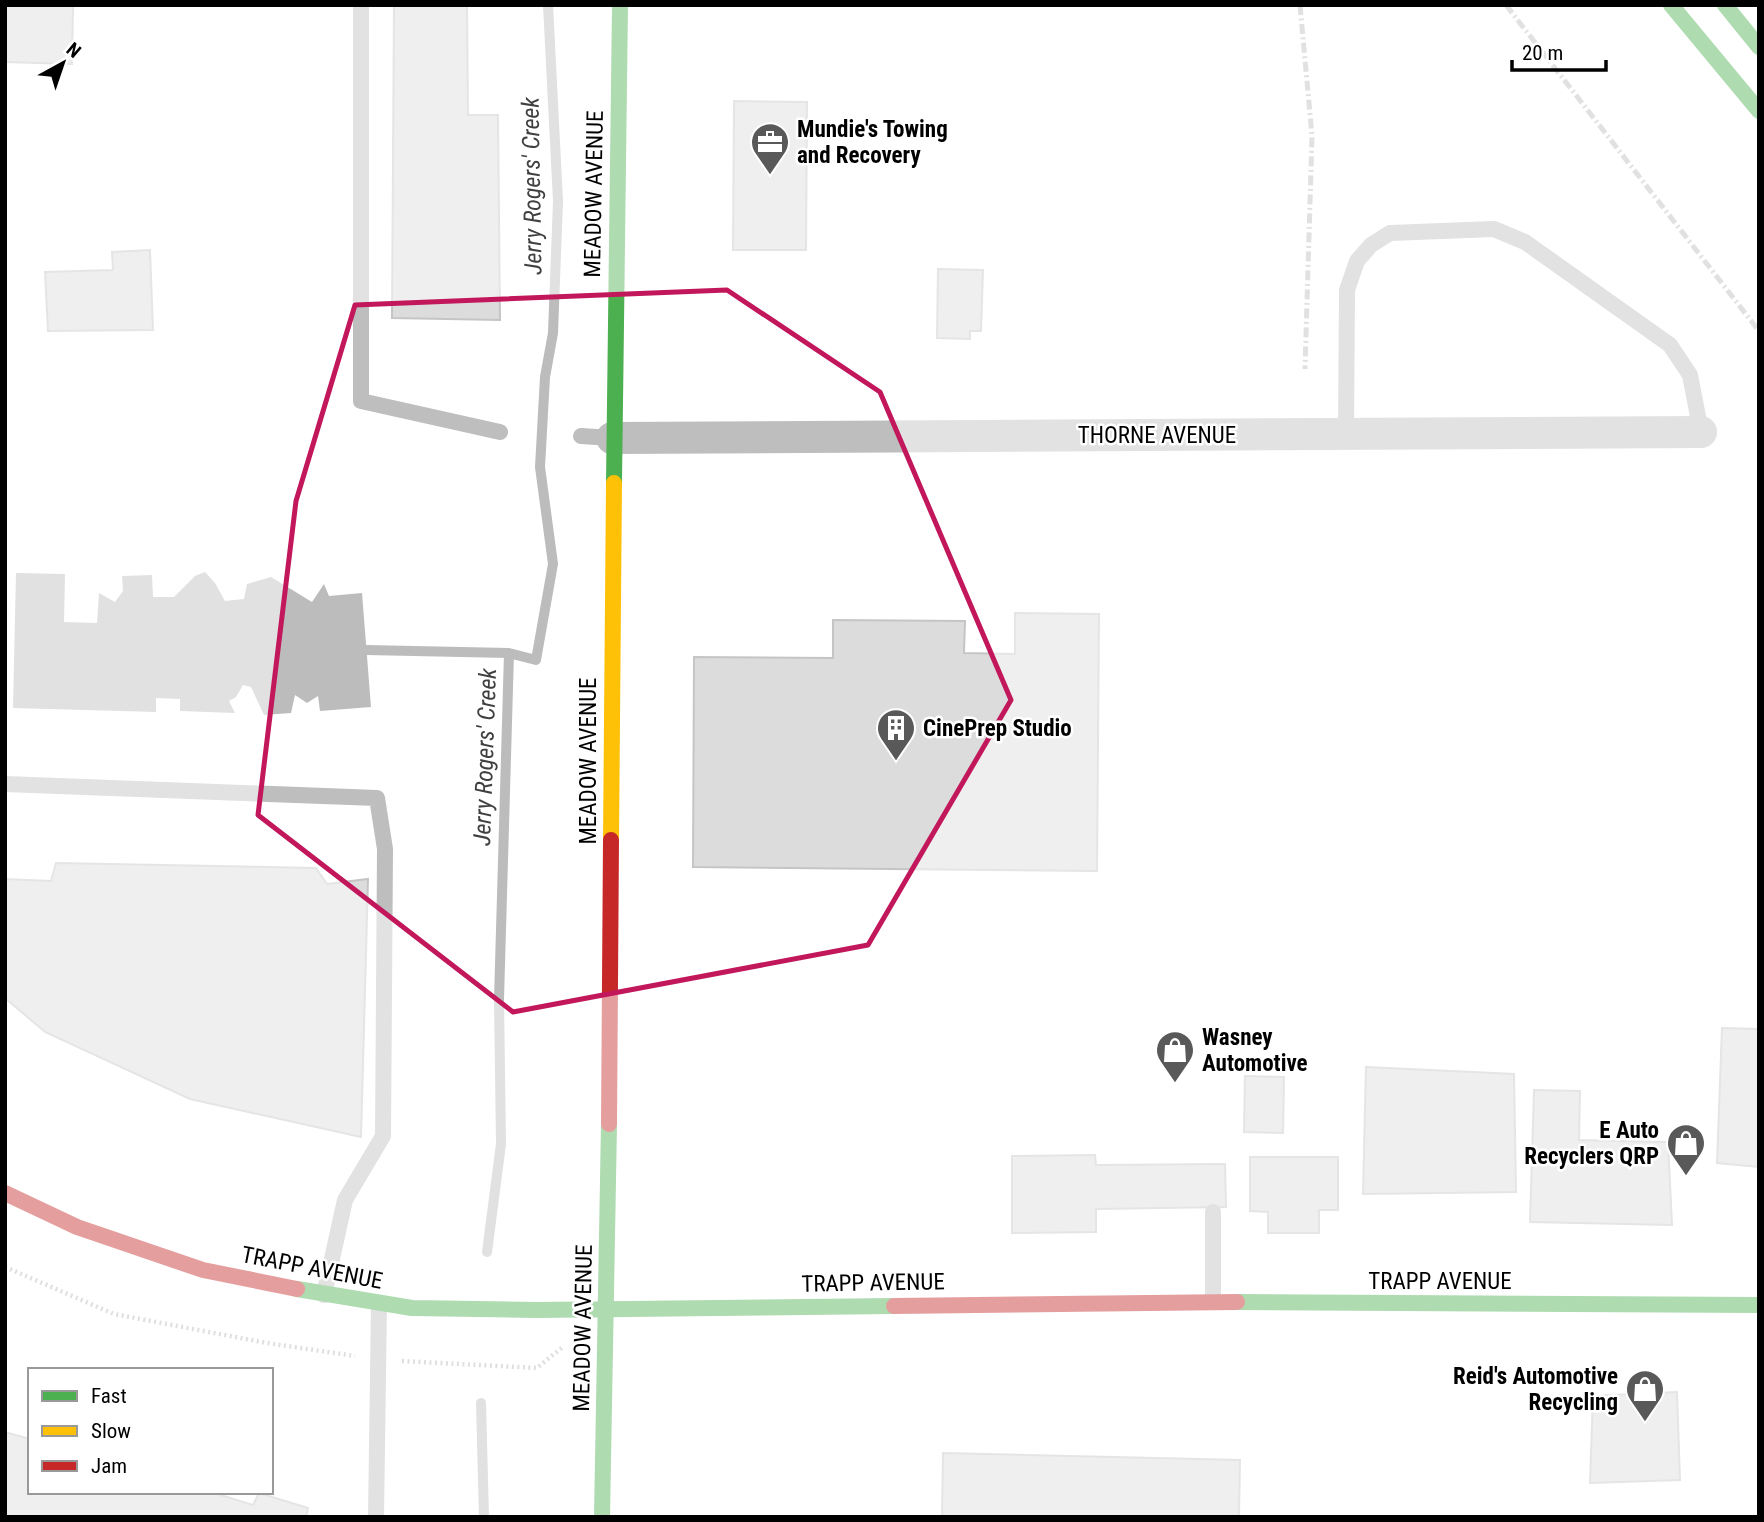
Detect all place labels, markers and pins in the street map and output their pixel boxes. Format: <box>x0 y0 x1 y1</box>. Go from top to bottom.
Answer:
place label: Mundie's Towing and Recovery <box>797 116 948 169</box>
office icon: Mundie's Towing and Recovery <box>749 121 791 176</box>
building icon: CinePrep Studio <box>875 707 917 762</box>
place label: CinePrep Studio <box>923 715 1072 742</box>
place label: Wasney Automotive <box>1202 1024 1308 1077</box>
shop icon: Wasney Automotive <box>1154 1029 1196 1084</box>
place label: E Auto Recyclers QRP <box>1524 1117 1659 1170</box>
shop icon: E Auto Recyclers QRP <box>1665 1122 1707 1177</box>
place label: Reid's Automotive Recycling <box>1453 1363 1618 1416</box>
shop icon: Reid's Automotive Recycling <box>1624 1368 1666 1423</box>

